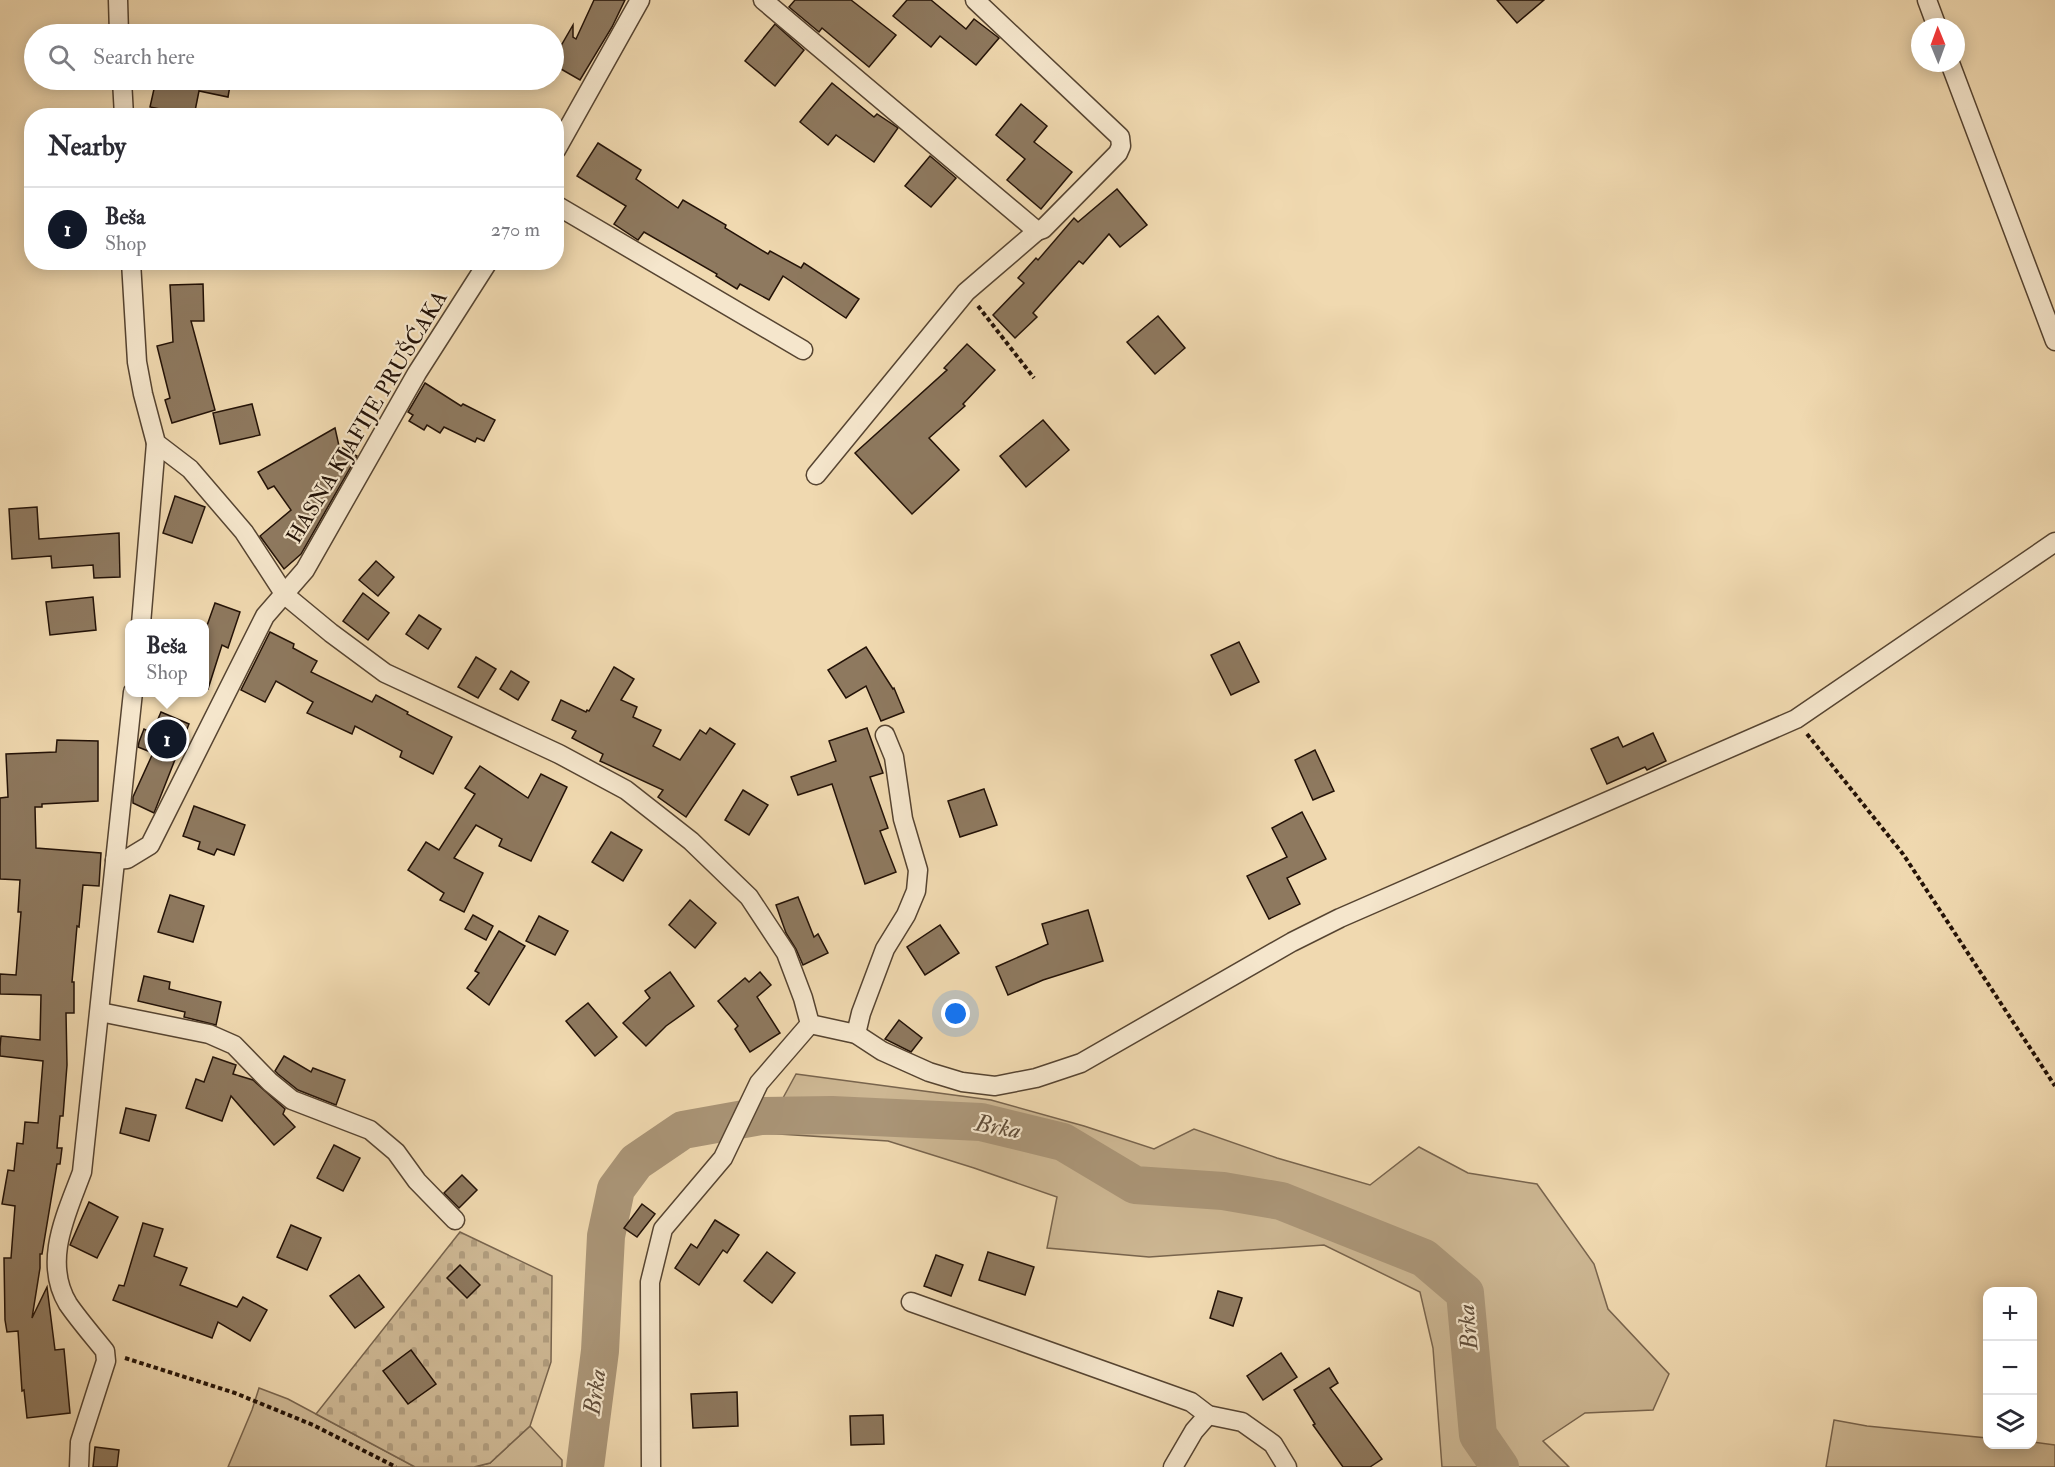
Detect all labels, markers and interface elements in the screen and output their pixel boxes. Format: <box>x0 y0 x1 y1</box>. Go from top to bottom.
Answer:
north arrow <box>1911 18 1965 72</box>
search box <box>24 24 564 90</box>
icon: search <box>45 41 78 74</box>
text: Search here <box>93 43 195 71</box>
text: Nearby <box>48 131 126 163</box>
text: Beša <box>105 203 145 231</box>
text: 1 <box>64 217 71 242</box>
text: 270 m <box>491 217 540 242</box>
text: Shop <box>105 231 146 256</box>
street label: HASNA KJAFIJE PRUŠĆAKA <box>279 285 454 549</box>
popup <box>125 619 209 697</box>
text: Beša <box>146 632 187 660</box>
text: Shop <box>146 660 188 685</box>
pin: 1 <box>148 716 186 762</box>
your location <box>941 999 970 1028</box>
water label: Brka <box>972 1107 1023 1147</box>
map controls <box>1983 1287 2037 1449</box>
button: + <box>1983 1287 2037 1341</box>
water label: Brka <box>1451 1303 1486 1352</box>
button: − <box>1983 1341 2037 1395</box>
water label: Brka <box>576 1367 614 1418</box>
button: layers <box>1983 1395 2037 1449</box>

